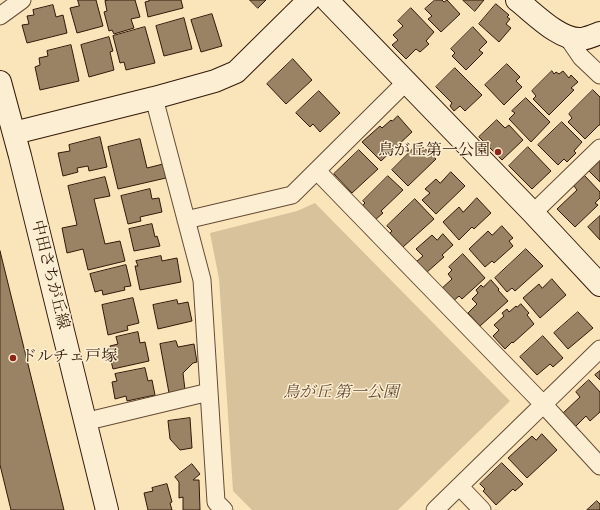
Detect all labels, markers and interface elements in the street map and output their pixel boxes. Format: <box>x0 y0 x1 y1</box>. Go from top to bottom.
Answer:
place label: 鳥が丘第一公園 <box>378 142 490 162</box>
marker: 鳥が丘第一公園 <box>493 147 503 157</box>
street label: 中田さちが丘線 <box>26 218 72 332</box>
place label: ドルチェ戸塚 <box>21 348 117 368</box>
marker: ドルチェ戸塚 <box>8 353 18 363</box>
park label: 鳥が丘 第一公園 <box>283 384 399 404</box>

